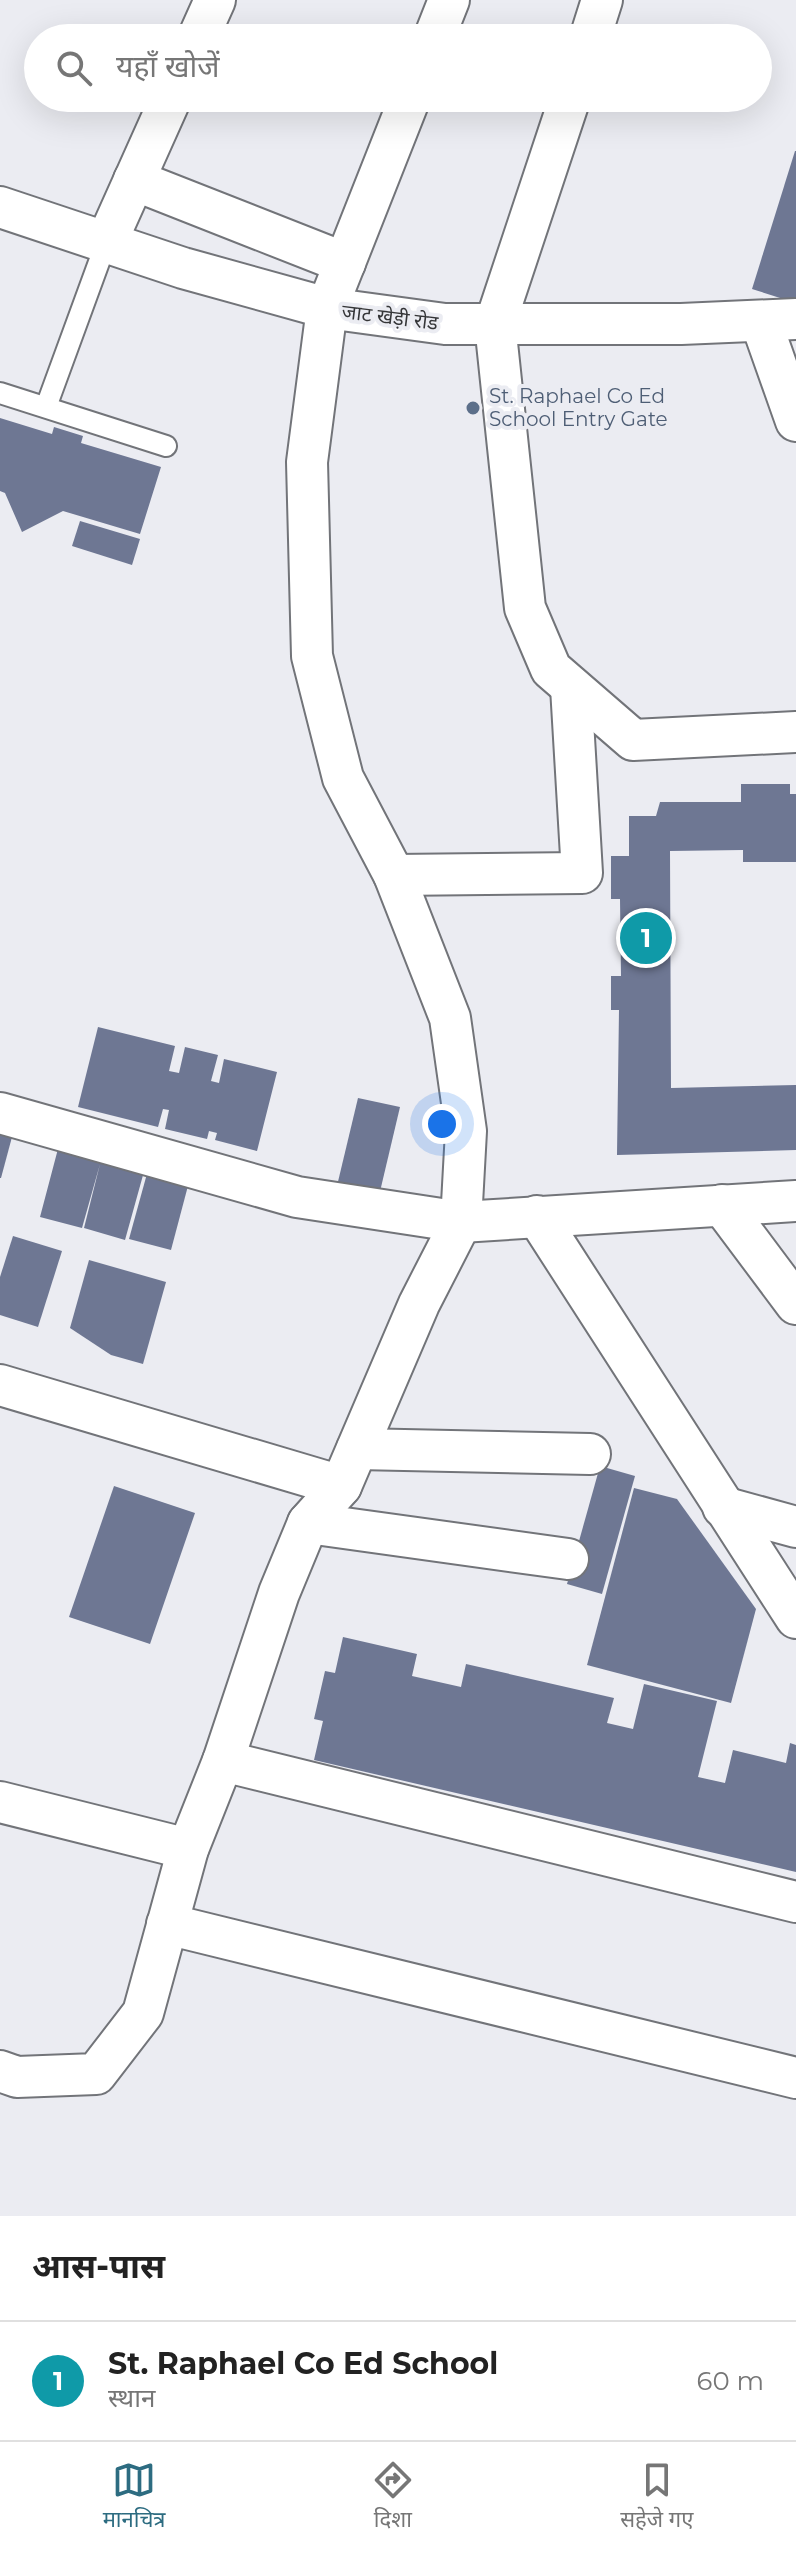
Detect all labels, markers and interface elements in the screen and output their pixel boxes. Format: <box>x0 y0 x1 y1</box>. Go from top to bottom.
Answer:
search box <box>24 24 772 112</box>
icon: search <box>52 46 96 90</box>
text: यहाँ खोजें <box>116 48 220 85</box>
street label: जाट खेड़ी रोड <box>340 299 440 335</box>
place label: St. Raphael Co Ed School Entry Gate <box>489 384 668 431</box>
marker: St. Raphael Co Ed School Entry Gate <box>464 399 482 417</box>
pin: 1 <box>620 908 672 968</box>
your location <box>422 1104 462 1144</box>
text: आस-पास <box>32 2245 165 2287</box>
text: St. Raphael Co Ed School <box>108 2345 498 2382</box>
text: 1 <box>53 2365 63 2397</box>
text: 60 m <box>697 2365 764 2397</box>
text: स्थान <box>108 2382 155 2414</box>
tab: मानचित्र <box>103 2458 166 2536</box>
tab: दिशा <box>371 2458 415 2536</box>
tab: सहेजे गए <box>620 2458 693 2536</box>

